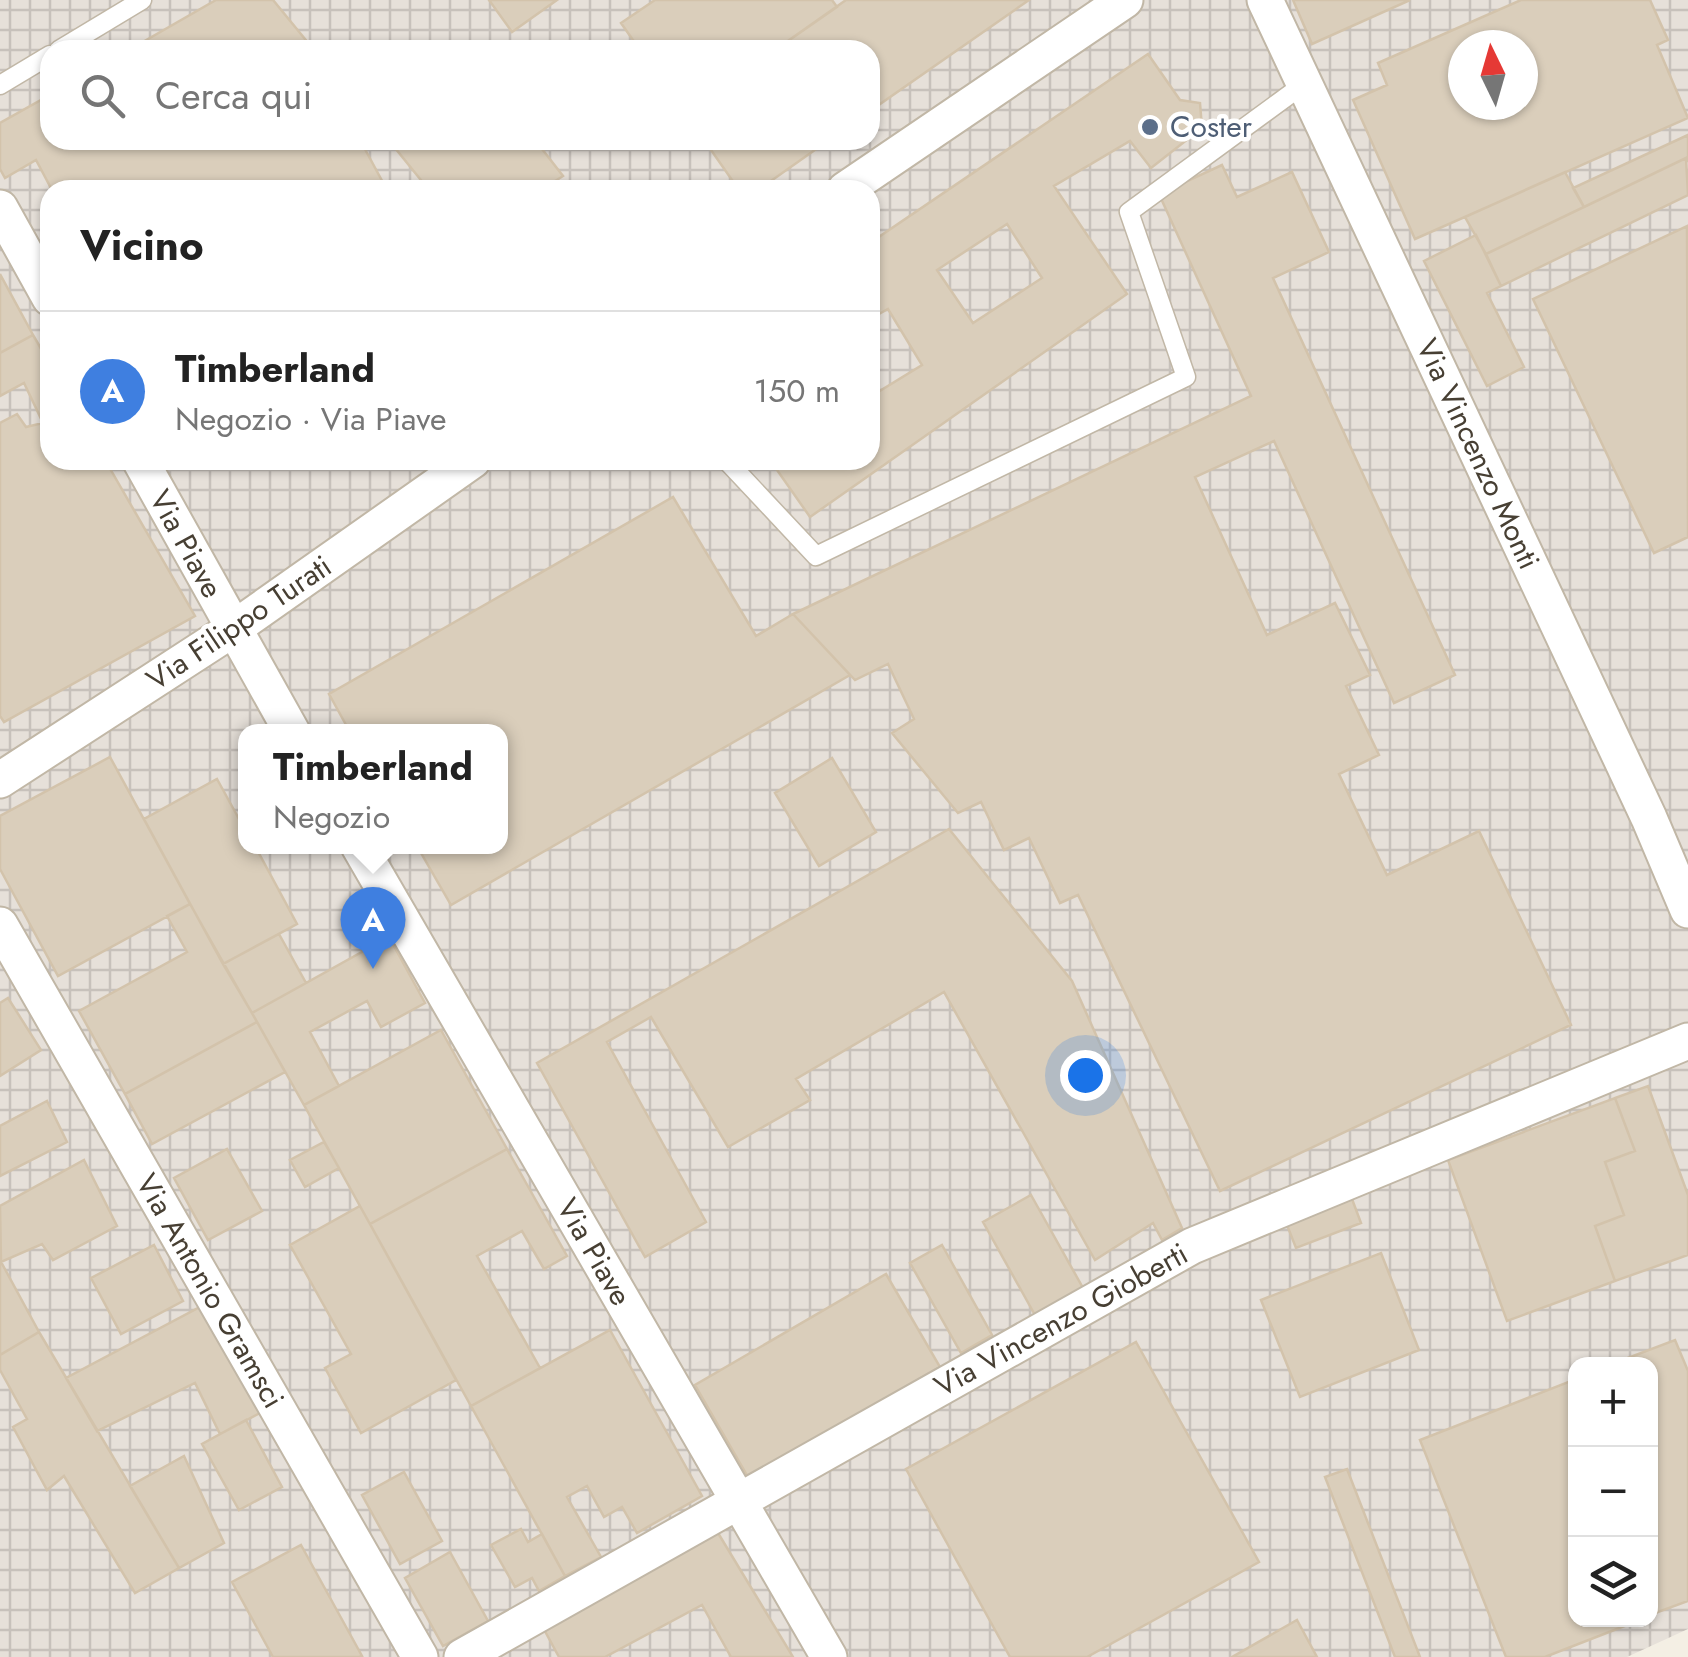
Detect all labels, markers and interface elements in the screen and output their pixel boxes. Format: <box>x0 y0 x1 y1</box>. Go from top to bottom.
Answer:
north arrow <box>1448 30 1538 120</box>
search box <box>40 40 880 150</box>
icon: search <box>75 68 130 123</box>
text: Cerca qui <box>155 68 312 123</box>
place label: Coster <box>1170 105 1253 148</box>
marker: Coster <box>1139 116 1161 138</box>
text: Vicino <box>80 215 204 276</box>
street label: Via Vincenzo Monti <box>1406 331 1551 576</box>
text: Timberland <box>175 341 375 396</box>
text: A <box>101 368 124 414</box>
text: 150 m <box>754 368 840 414</box>
text: Negozio · Via Piave <box>175 396 446 442</box>
street label: Via Piave <box>139 482 234 606</box>
street label: Via Filippo Turati <box>138 545 340 701</box>
popup <box>238 724 508 854</box>
text: Timberland <box>273 739 473 794</box>
text: Negozio <box>273 794 390 840</box>
pin: A <box>340 886 406 969</box>
your location <box>1060 1050 1111 1101</box>
street label: Via Antonio Gramsci <box>126 1165 295 1416</box>
street label: Via Piave <box>546 1190 642 1313</box>
street label: Via Vincenzo Gioberti <box>926 1232 1195 1407</box>
map controls <box>1568 1357 1658 1627</box>
button: + <box>1568 1357 1658 1447</box>
button: − <box>1568 1447 1658 1537</box>
button: layers <box>1568 1537 1658 1627</box>

